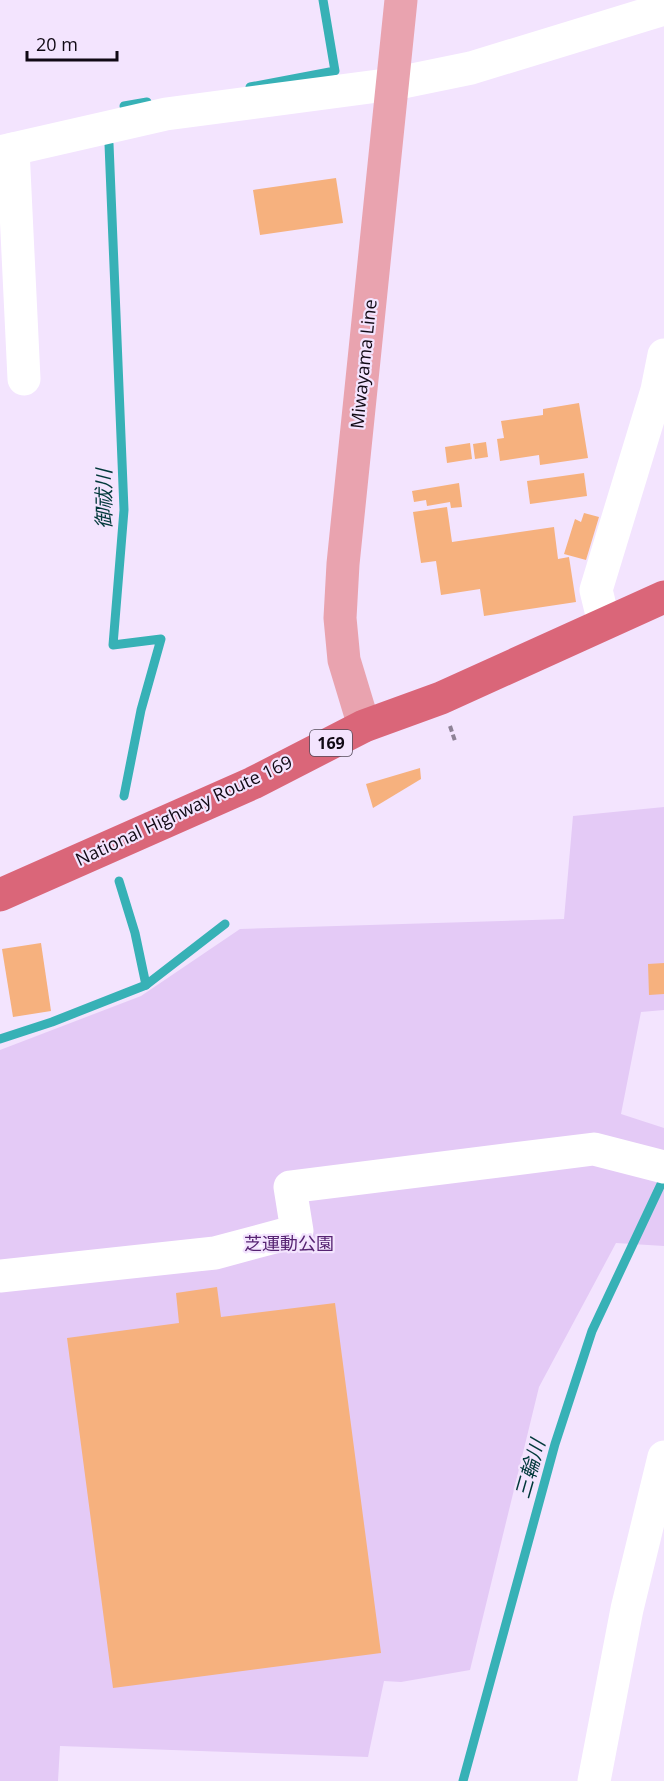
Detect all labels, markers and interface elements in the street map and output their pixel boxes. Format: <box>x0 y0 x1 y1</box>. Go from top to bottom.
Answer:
scale bar <box>27 24 117 62</box>
text: 20 m <box>36 32 78 56</box>
street label: Miwayama Line <box>344 298 382 430</box>
water label: 御祓川 <box>90 467 117 529</box>
road number: 169 <box>310 730 352 756</box>
street label: National Highway Route 169 <box>71 749 296 871</box>
park label: 芝運動公園 <box>244 1231 334 1255</box>
water label: 三輪川 <box>508 1434 551 1501</box>

